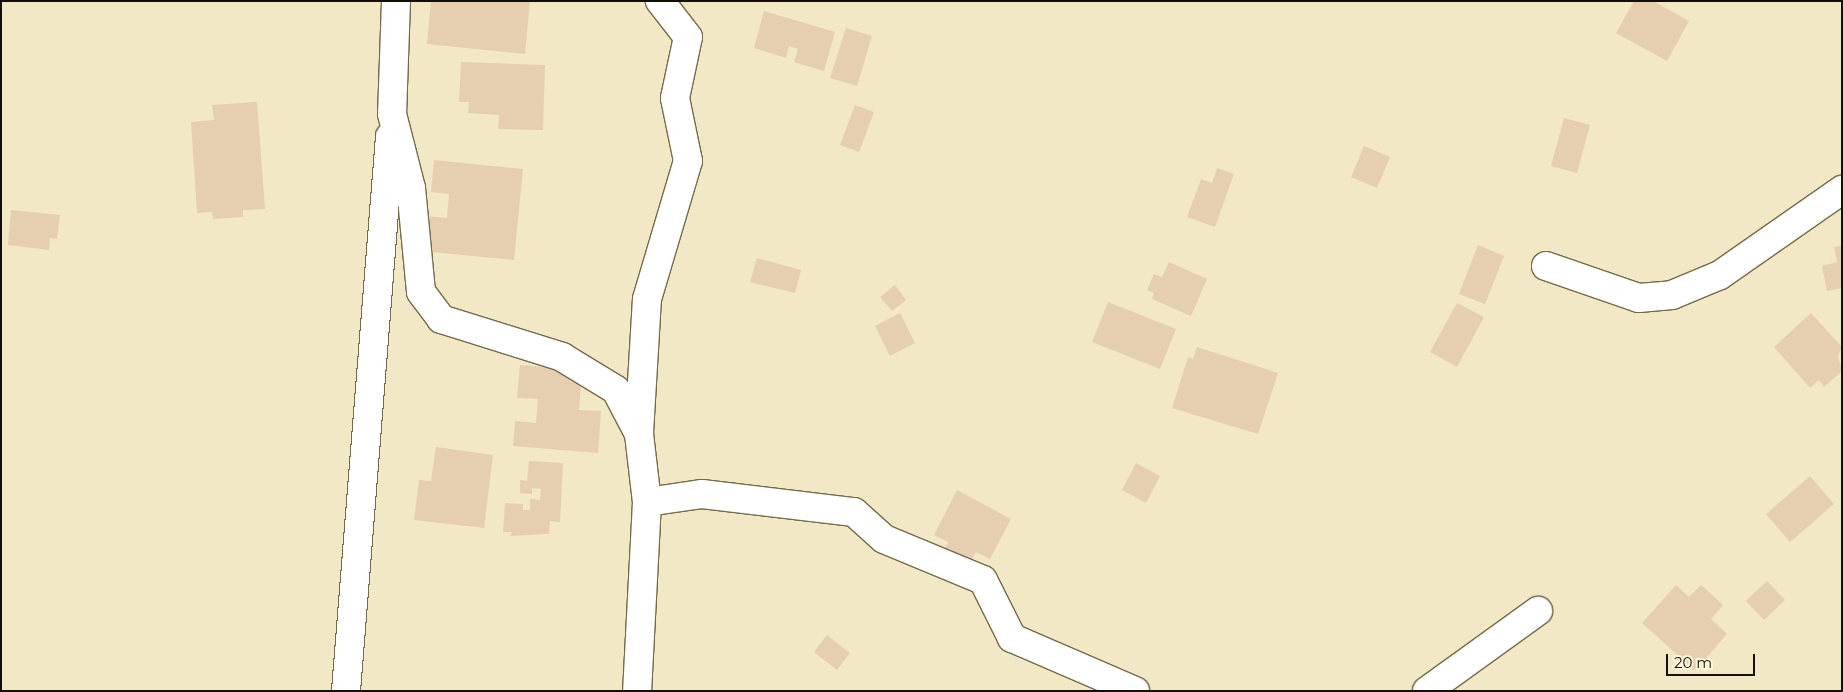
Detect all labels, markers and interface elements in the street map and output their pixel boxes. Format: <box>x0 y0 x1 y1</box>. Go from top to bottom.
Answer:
scale bar <box>1668 644 1757 676</box>
text: 20 m <box>1674 653 1712 672</box>

